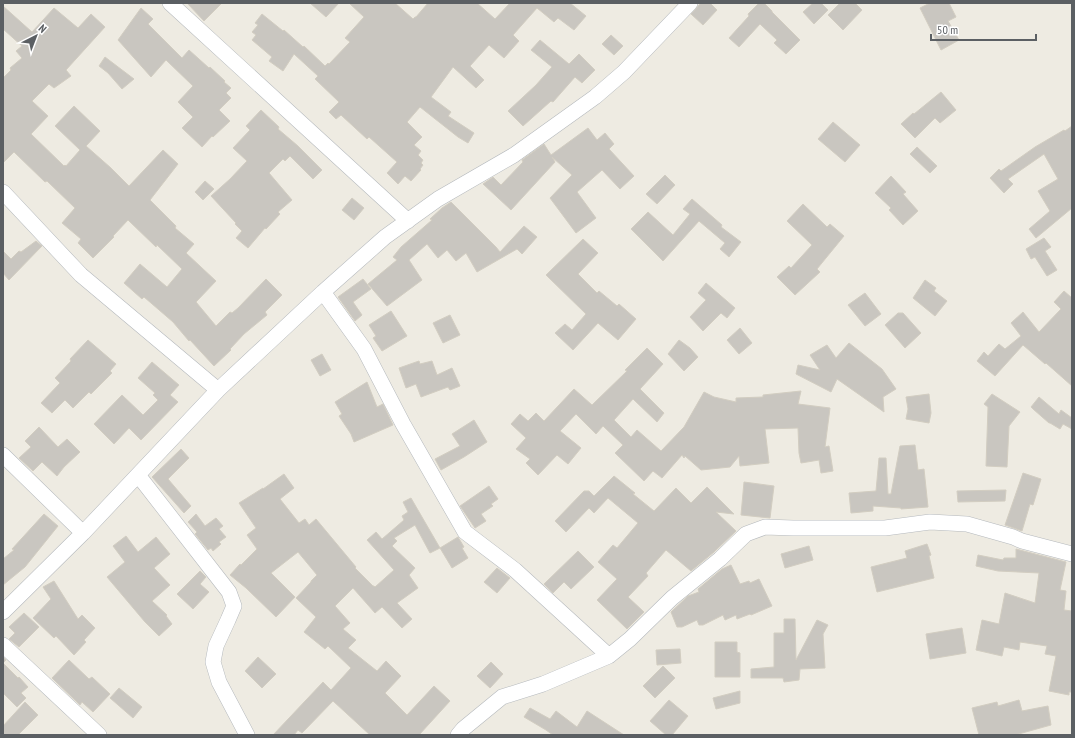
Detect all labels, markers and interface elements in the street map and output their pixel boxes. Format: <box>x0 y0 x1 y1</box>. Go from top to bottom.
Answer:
north arrow <box>16 16 56 56</box>
scale bar <box>931 16 1036 42</box>
text: N <box>36 21 50 36</box>
text: 50 m <box>937 22 958 37</box>

